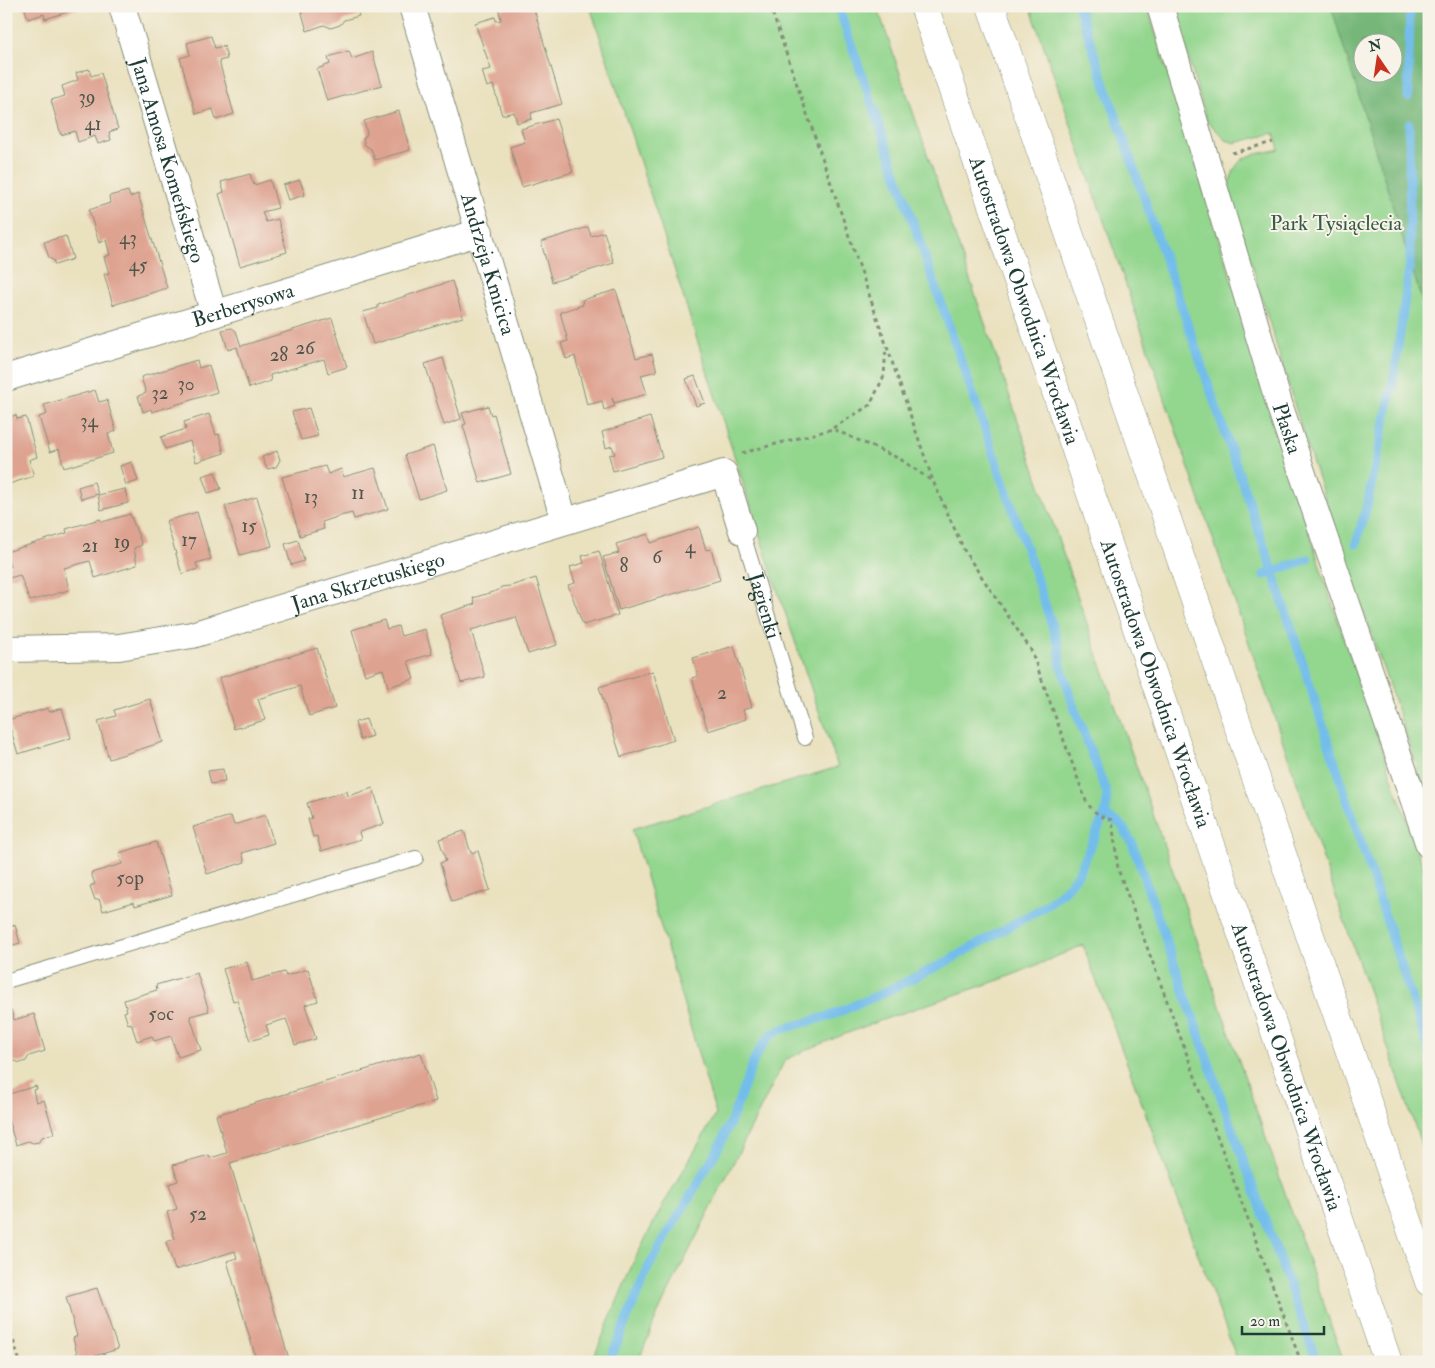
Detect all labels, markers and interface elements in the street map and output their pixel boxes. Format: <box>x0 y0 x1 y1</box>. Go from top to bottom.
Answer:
north arrow <box>1352 32 1402 82</box>
text: N <box>1366 36 1384 56</box>
street label: Jana Amosa Komeńskiego <box>124 53 211 266</box>
house number: 39 <box>78 85 96 109</box>
house number: 41 <box>84 112 102 136</box>
street label: Autostradowa Obwodnica Wrocławia <box>963 152 1087 448</box>
street label: Andrzeja Kmicica <box>454 189 522 338</box>
park label: Park Tysiąclecia <box>1270 210 1402 237</box>
house number: 43 <box>119 226 137 250</box>
house number: 45 <box>129 253 148 277</box>
street label: Berberysowa <box>189 276 298 333</box>
house number: 26 <box>295 336 316 360</box>
house number: 28 <box>270 343 288 367</box>
house number: 30 <box>177 372 195 396</box>
house number: 32 <box>152 381 168 405</box>
street label: Płaska <box>1266 400 1308 458</box>
house number: 34 <box>80 409 98 433</box>
house number: 11 <box>351 481 365 505</box>
house number: 13 <box>304 485 318 509</box>
house number: 15 <box>241 514 257 538</box>
house number: 17 <box>181 528 197 552</box>
house number: 19 <box>114 530 130 554</box>
house number: 21 <box>82 534 98 558</box>
house number: 4 <box>685 535 696 559</box>
street label: Autostradowa Obwodnica Wrocławia <box>1094 535 1218 832</box>
street label: Jana Skrzetuskiego <box>287 545 448 618</box>
house number: 6 <box>652 545 663 569</box>
house number: 8 <box>620 554 629 578</box>
street label: Jagienki <box>742 568 788 642</box>
house number: 2 <box>717 681 727 705</box>
house number: 50p <box>116 866 144 891</box>
street label: Autostradowa Obwodnica Wrocławia <box>1225 918 1349 1215</box>
house number: 50c <box>148 1002 174 1026</box>
house number: 52 <box>189 1202 207 1226</box>
scale bar <box>1242 1303 1325 1335</box>
text: 20 m <box>1250 1312 1280 1331</box>

